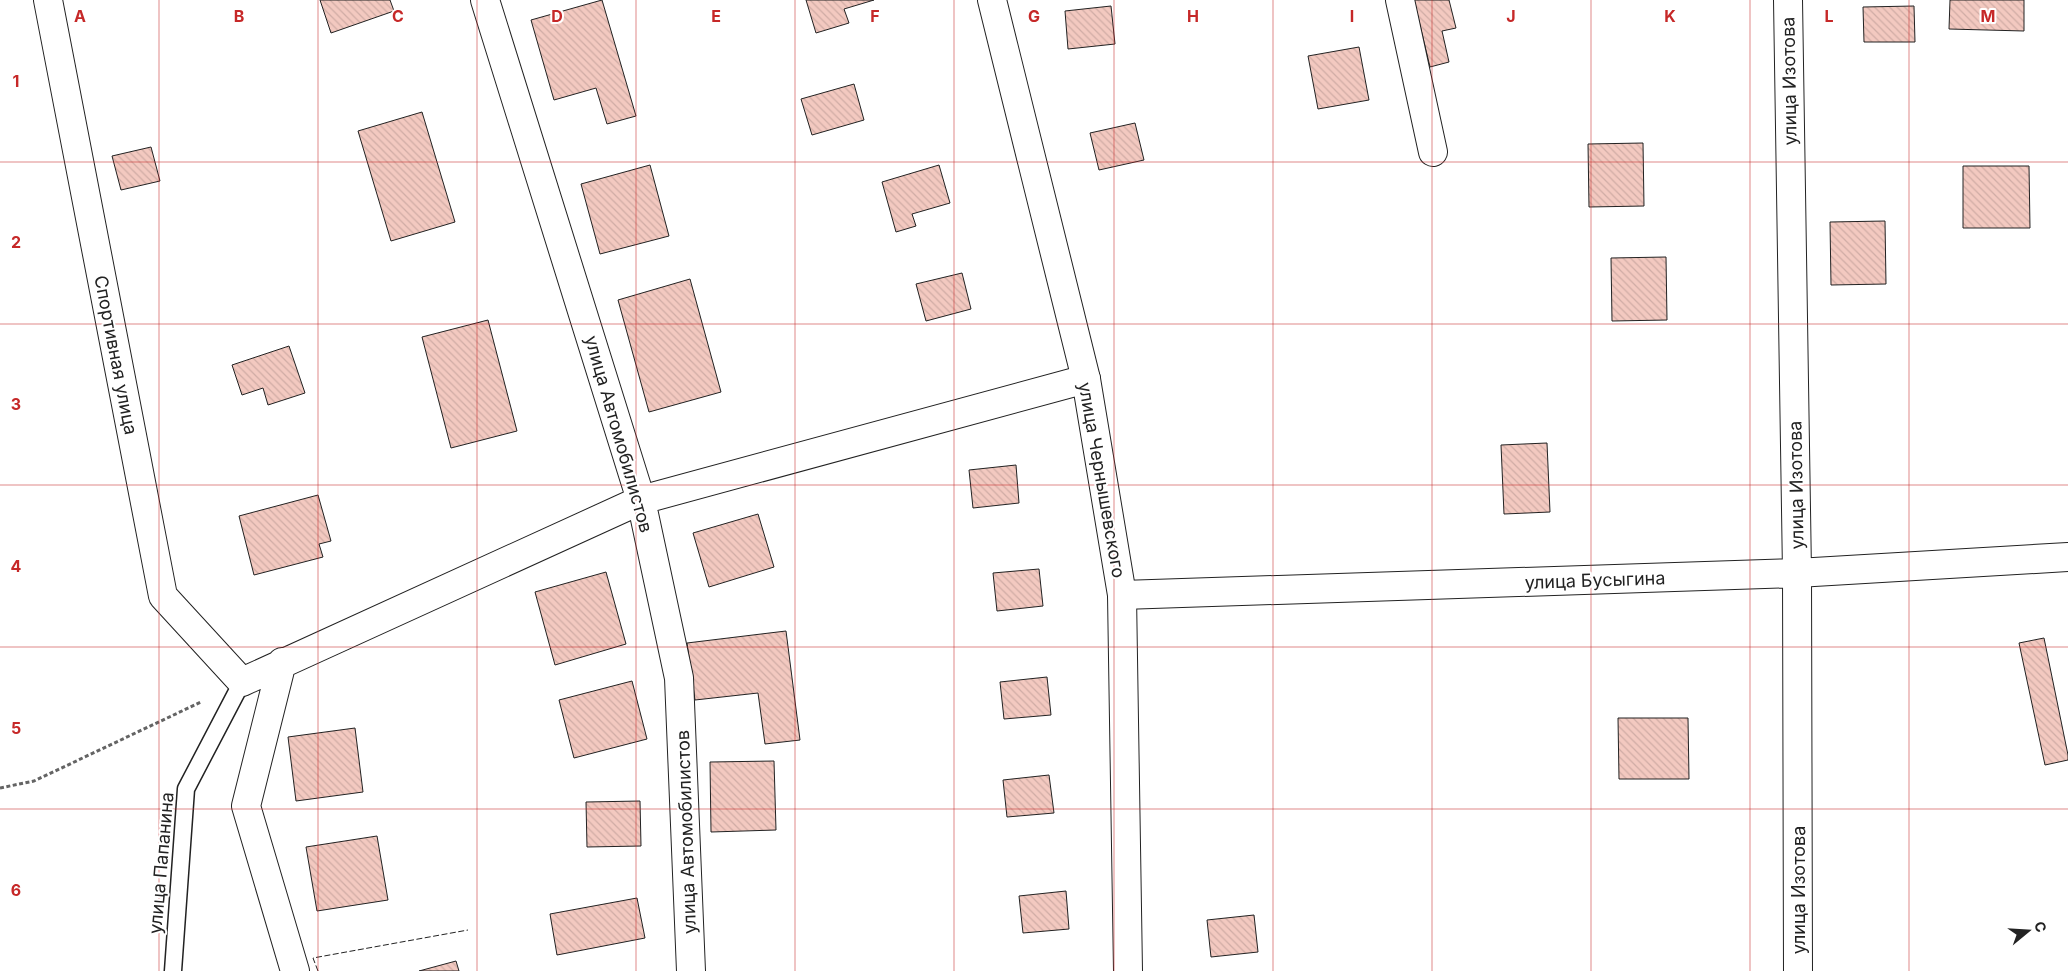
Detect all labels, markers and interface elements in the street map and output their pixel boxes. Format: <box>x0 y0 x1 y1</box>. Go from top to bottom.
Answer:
text: A <box>74 6 86 26</box>
text: B <box>234 6 244 26</box>
text: C <box>392 6 404 26</box>
text: D <box>551 6 563 26</box>
text: E <box>711 6 721 26</box>
text: F <box>870 6 880 26</box>
text: G <box>1028 6 1040 26</box>
text: H <box>1187 6 1199 26</box>
text: I <box>1350 6 1354 26</box>
text: J <box>1506 6 1516 26</box>
text: K <box>1664 6 1676 26</box>
text: L <box>1824 6 1834 26</box>
text: M <box>1981 6 1995 26</box>
street label: улица Изотова <box>1777 17 1801 145</box>
text: 1 <box>13 71 19 91</box>
text: 2 <box>11 232 21 252</box>
street label: Спортивная улица <box>90 274 142 436</box>
street label: улица Автомобилистов <box>581 333 657 535</box>
street label: улица Чернышевского <box>1074 380 1130 580</box>
text: 3 <box>11 394 21 414</box>
street label: улица Изотова <box>1784 421 1808 549</box>
text: 4 <box>11 556 22 576</box>
street label: улица Бусыгина <box>1524 567 1666 593</box>
text: 5 <box>11 718 21 738</box>
street label: улица Автомобилистов <box>672 730 700 934</box>
street label: улица Папанина <box>144 791 178 935</box>
street label: улица Изотова <box>1788 826 1809 954</box>
text: 6 <box>11 880 21 900</box>
north arrow <box>2003 906 2053 956</box>
text: С <box>2031 919 2051 934</box>

